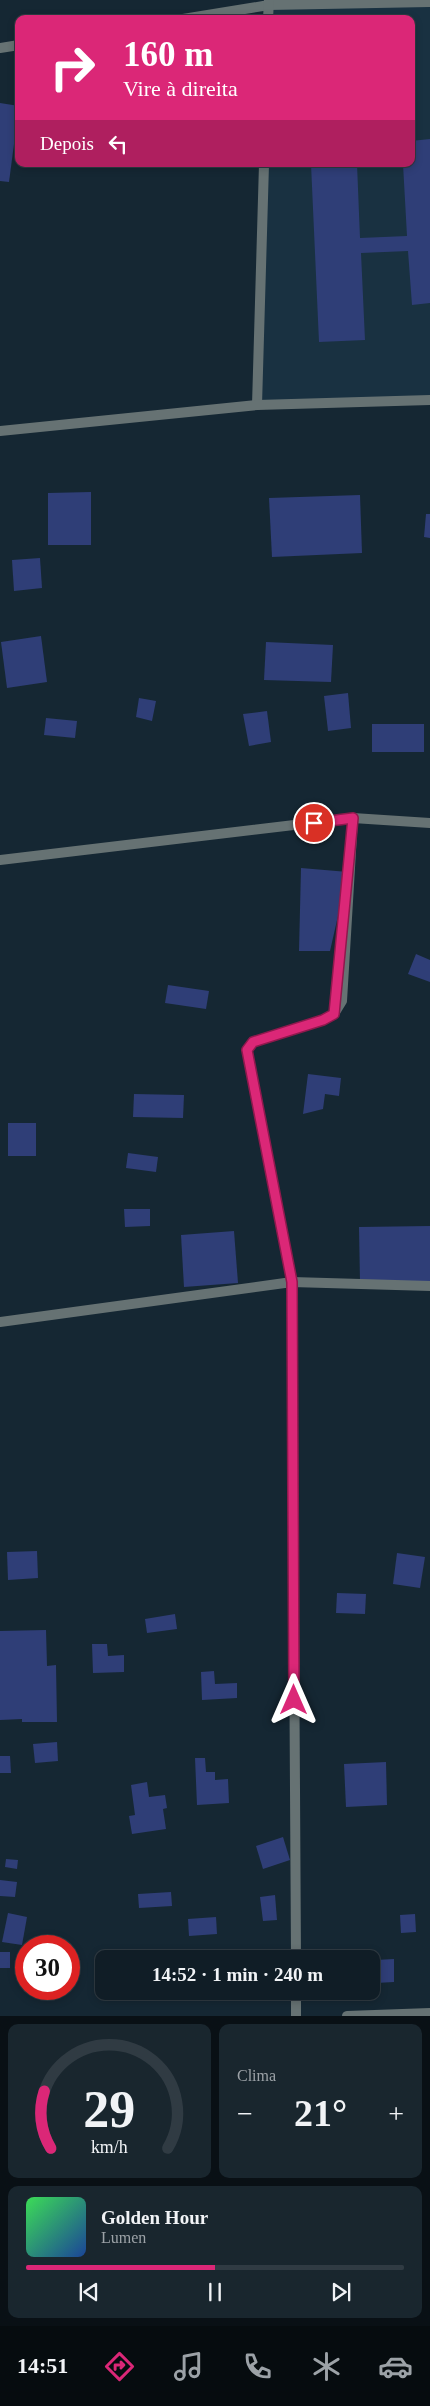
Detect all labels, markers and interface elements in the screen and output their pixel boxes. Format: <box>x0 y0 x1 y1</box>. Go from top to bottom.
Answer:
icon: right <box>40 35 105 100</box>
text: 160 m <box>123 35 213 74</box>
text: Vire à direita <box>123 76 238 101</box>
icon: left <box>104 130 132 158</box>
text: Depois <box>40 133 94 154</box>
pin <box>293 802 335 844</box>
icon: arrive <box>300 809 328 837</box>
position arrow <box>267 1673 319 1725</box>
speed limit sign: 30 <box>15 1935 80 2000</box>
text: 14:52 · 1 min · 240 m <box>152 1964 323 1985</box>
text: Clima <box>237 2067 276 2084</box>
text: 29 <box>84 2081 136 2138</box>
text: 21° <box>294 2092 347 2134</box>
text: − <box>237 2098 253 2129</box>
text: + <box>388 2098 404 2129</box>
text: km/h <box>91 2137 128 2157</box>
text: Golden Hour <box>101 2207 208 2228</box>
text: Lumen <box>101 2229 146 2246</box>
icon: previous <box>75 2278 103 2306</box>
icon: pause <box>201 2278 229 2306</box>
icon: next <box>327 2278 355 2306</box>
icon: directions <box>102 2349 137 2384</box>
icon: music <box>171 2349 206 2384</box>
icon: phone <box>240 2349 275 2384</box>
icon: climate <box>309 2349 344 2384</box>
icon: car <box>378 2349 413 2384</box>
text: 14:51 <box>17 2353 68 2378</box>

